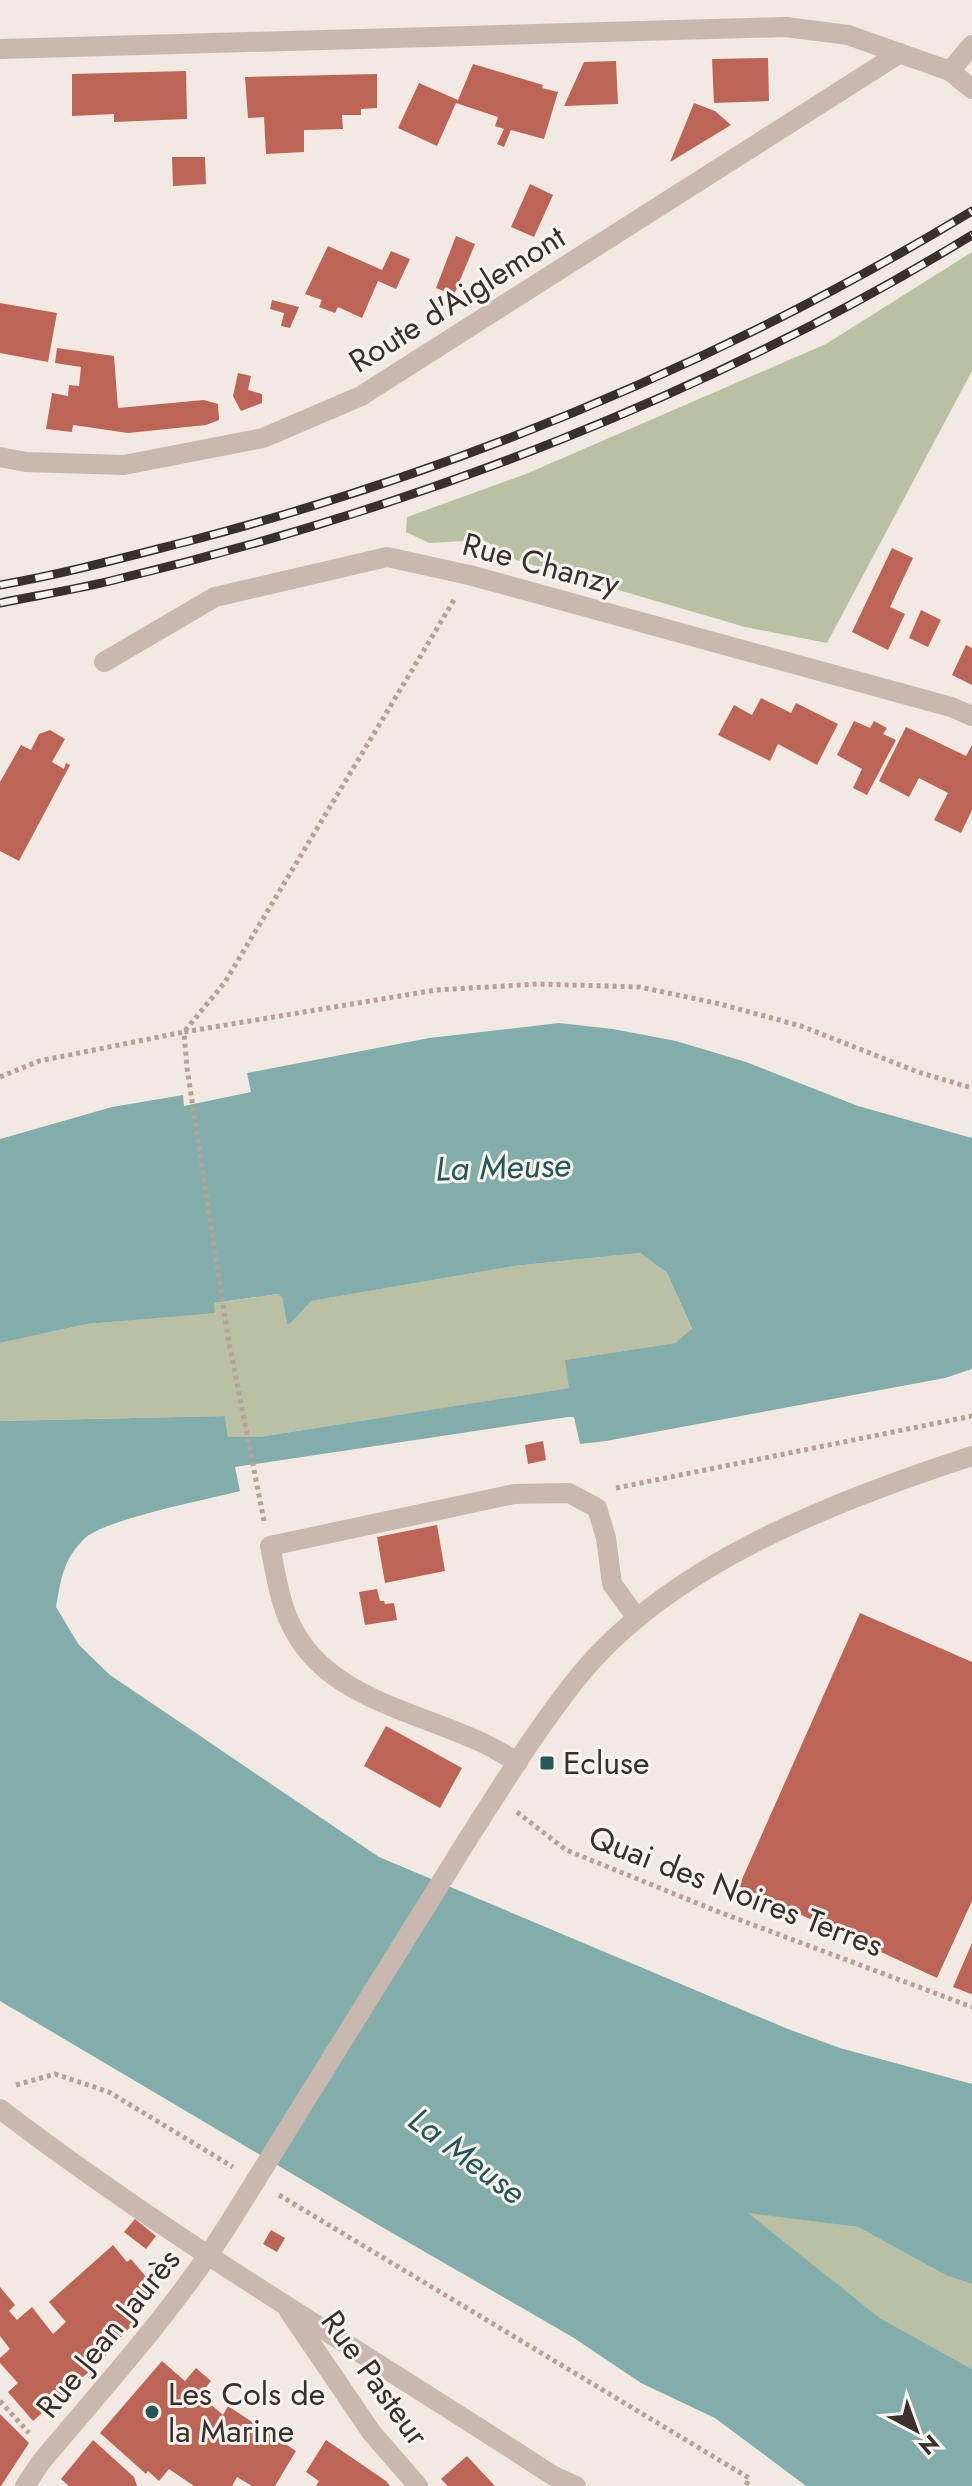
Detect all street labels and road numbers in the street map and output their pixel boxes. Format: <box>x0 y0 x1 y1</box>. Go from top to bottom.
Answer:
street label: Route d'Aiglemont <box>340 214 574 384</box>
street label: Rue Chanzy <box>457 521 626 607</box>
street label: Quai des Noires Terres <box>582 1814 890 1968</box>
street label: Rue Jean Jaurès <box>25 2238 191 2428</box>
street label: Rue Pasteur <box>310 2301 440 2455</box>

